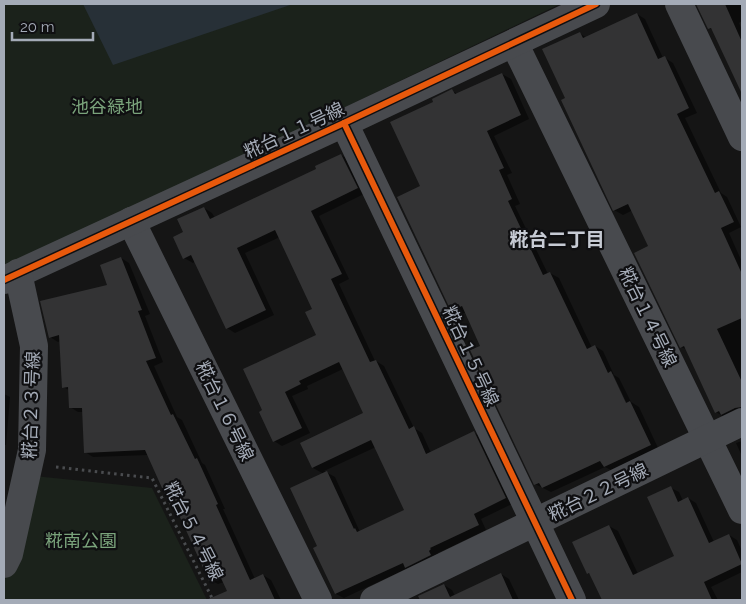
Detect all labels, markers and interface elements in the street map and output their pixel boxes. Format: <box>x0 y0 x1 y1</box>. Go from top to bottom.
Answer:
scale bar <box>12 10 94 42</box>
text: 20 m <box>20 18 55 36</box>
park label: 池谷緑地 <box>71 96 143 117</box>
street label: 糀台１１号線 <box>241 98 347 162</box>
district label: 糀台二丁目 <box>509 228 605 250</box>
street label: 糀台１４号線 <box>615 264 681 370</box>
street label: 糀台１５号線 <box>439 303 503 409</box>
street label: 糀台２３号線 <box>19 351 43 459</box>
street label: 糀台１６号線 <box>192 358 258 464</box>
street label: 糀台２２号線 <box>545 459 651 525</box>
street label: 糀台５４号線 <box>160 478 228 584</box>
park label: 糀南公園 <box>45 530 117 551</box>

